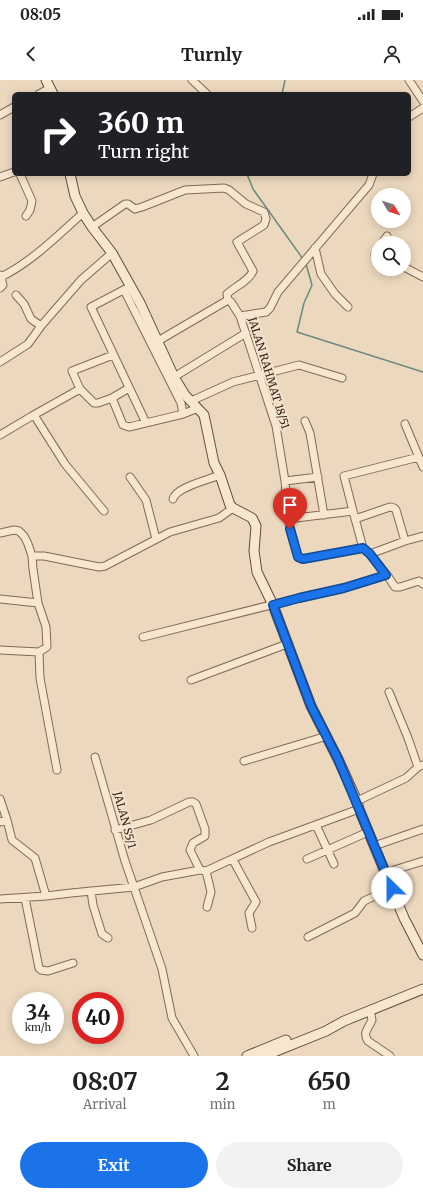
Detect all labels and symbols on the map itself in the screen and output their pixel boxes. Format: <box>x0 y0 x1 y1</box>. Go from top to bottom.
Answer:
north arrow <box>371 188 411 228</box>
street label: JALAN RAHMAT 18/51 <box>245 314 293 431</box>
pin <box>273 488 307 529</box>
street label: JALAN S5/1 <box>110 789 139 850</box>
position arrow <box>371 867 413 909</box>
speed limit sign: 40 <box>72 992 124 1044</box>

